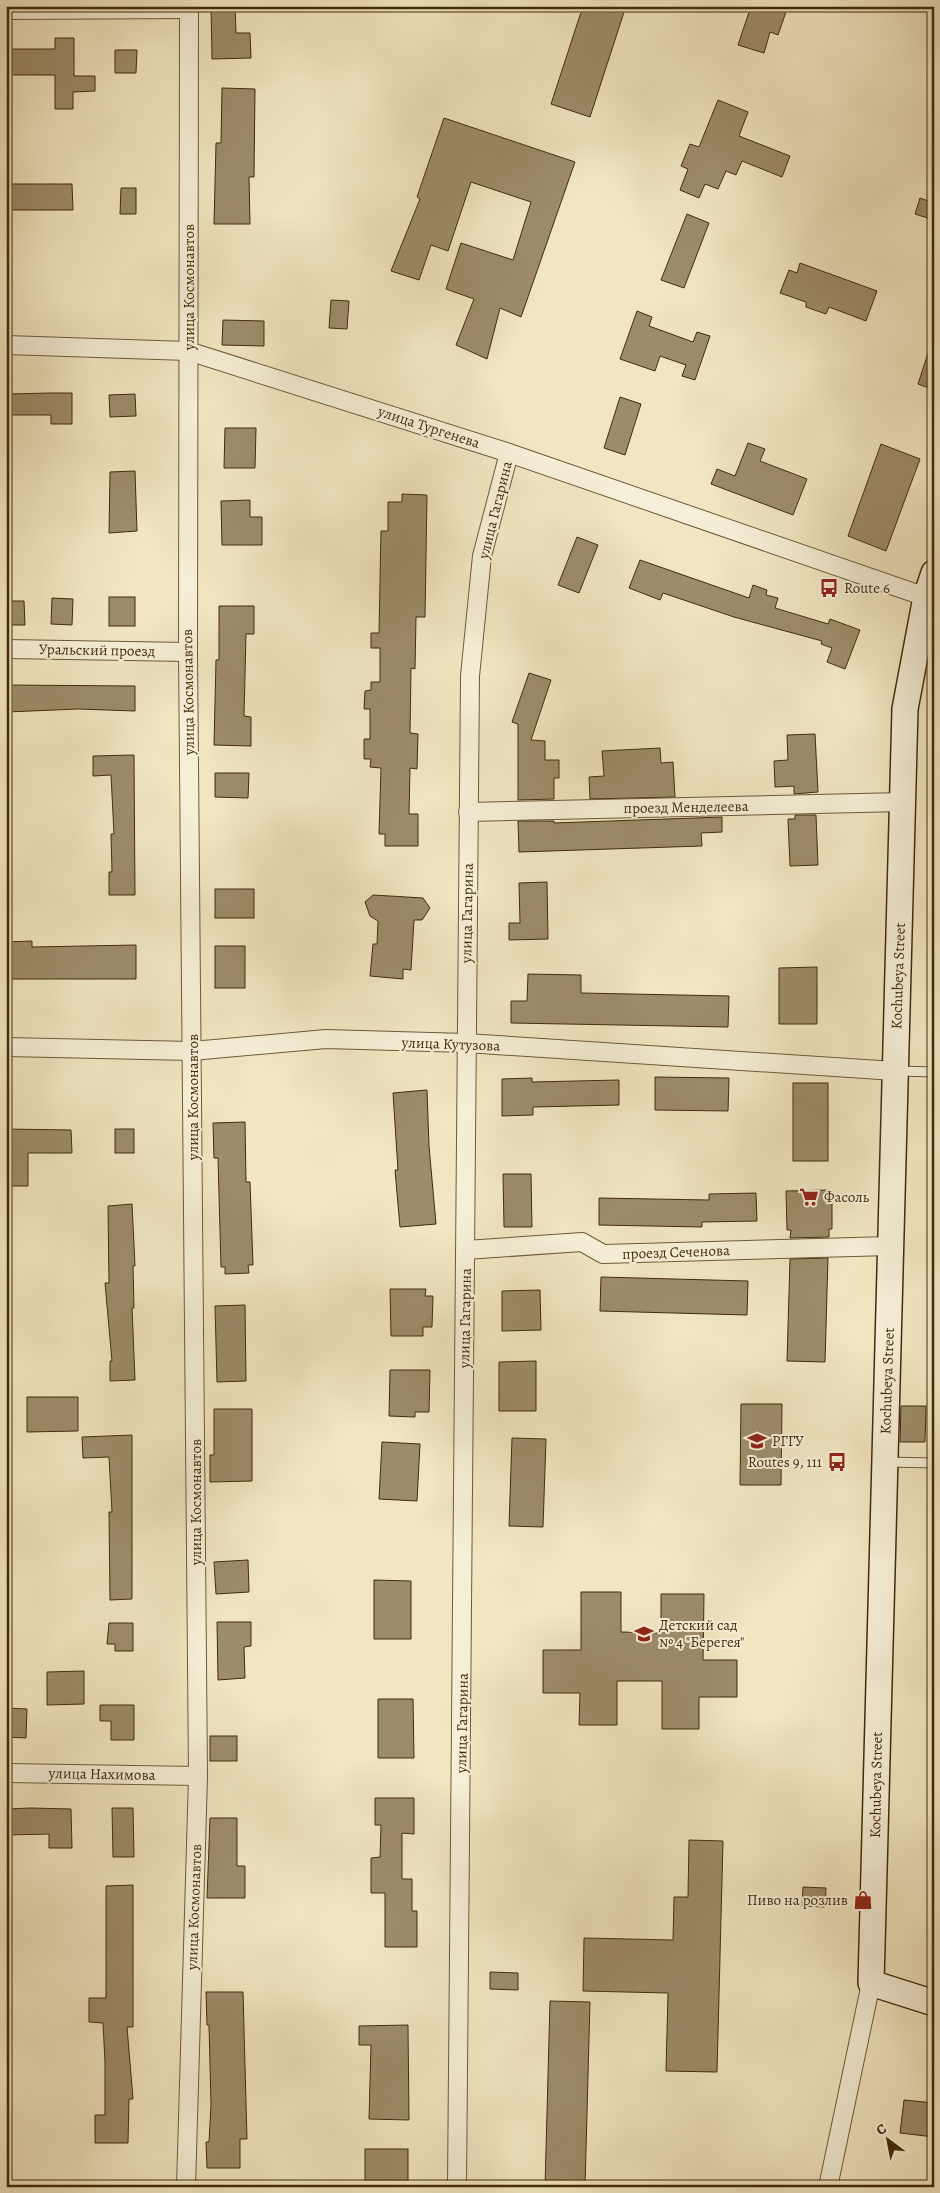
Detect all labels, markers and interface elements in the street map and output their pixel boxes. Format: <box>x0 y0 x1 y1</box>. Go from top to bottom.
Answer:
street label: улица Космонавтов <box>179 224 199 351</box>
street label: улица Тургенева <box>375 401 483 453</box>
street label: улица Гагарина <box>473 459 517 562</box>
bus stop icon: Route 6 <box>818 577 840 599</box>
place label: Route 6 <box>844 578 890 598</box>
street label: улица Космонавтов <box>177 629 199 756</box>
street label: Уральский проезд <box>39 639 155 661</box>
street label: проезд Менделеева <box>623 796 749 818</box>
street label: улица Гагарина <box>456 863 478 964</box>
street label: Kochubeya Street <box>886 922 910 1030</box>
street label: улица Кутузова <box>400 1032 501 1056</box>
street label: улица Космонавтов <box>183 1034 203 1161</box>
supermarket icon: Фасоль <box>798 1186 820 1208</box>
place label: Фасоль <box>824 1187 870 1207</box>
street label: проезд Сеченова <box>622 1240 730 1264</box>
street label: улица Гагарина <box>454 1268 476 1369</box>
street label: Kochubeya Street <box>875 1327 899 1435</box>
school or university icon: РГГУ <box>746 1430 768 1452</box>
place label: РГГУ <box>772 1431 804 1451</box>
street label: улица Космонавтов <box>186 1439 206 1566</box>
bus stop icon: Routes 9, 111 <box>826 1451 848 1473</box>
place label: Routes 9, 111 <box>748 1452 822 1472</box>
place label: Детский сад № 4 "Берегея" <box>659 1615 744 1652</box>
school or university icon: Детский сад № 4 "Берегея" <box>633 1623 655 1645</box>
street label: улица Гагарина <box>451 1673 473 1774</box>
street label: Kochubeya Street <box>865 1732 887 1838</box>
street label: улица Нахимова <box>47 1763 156 1785</box>
street label: улица Космонавтов <box>182 1844 206 1971</box>
shop icon: Пиво на розлив <box>852 1889 874 1911</box>
place label: Пиво на розлив <box>747 1890 848 1910</box>
north arrow <box>862 2116 912 2166</box>
text: С <box>873 2119 890 2140</box>

